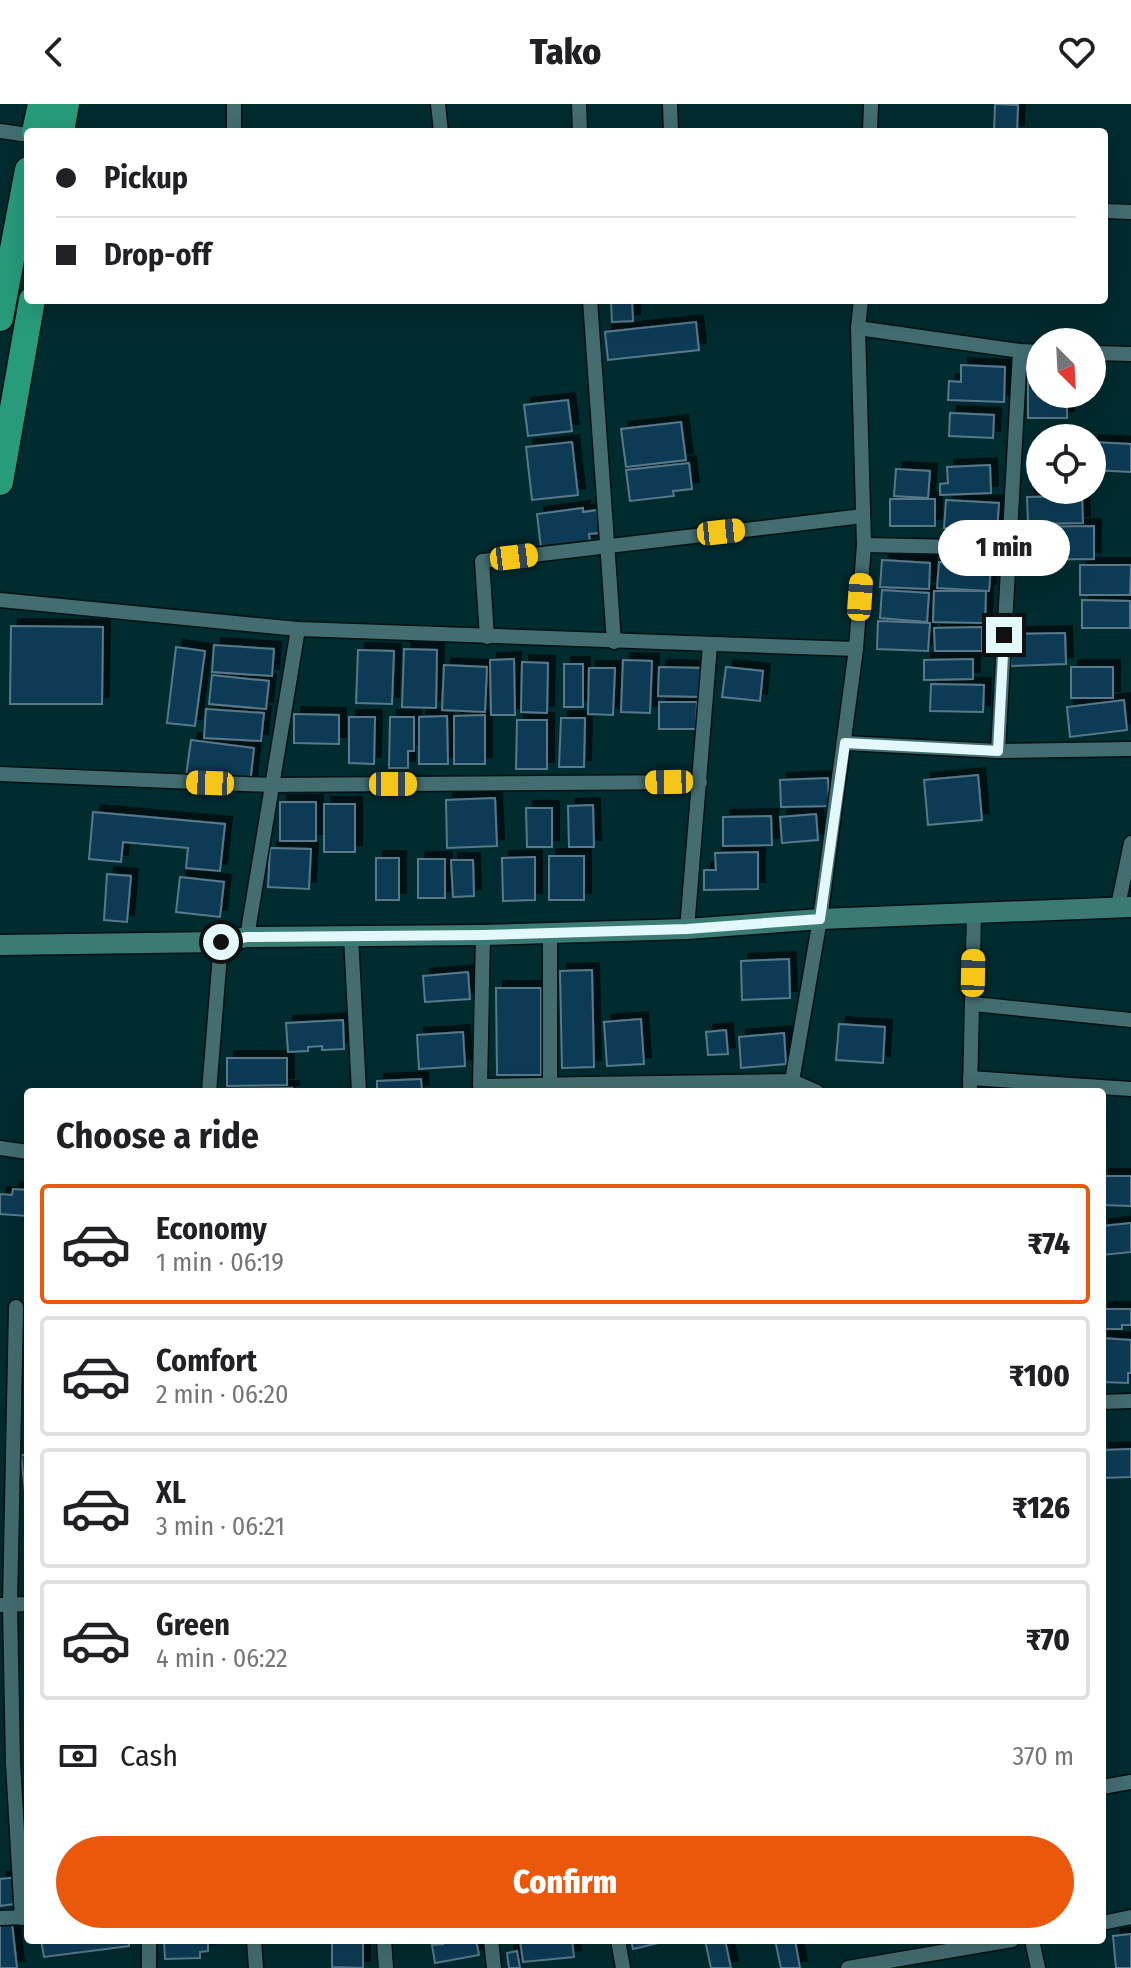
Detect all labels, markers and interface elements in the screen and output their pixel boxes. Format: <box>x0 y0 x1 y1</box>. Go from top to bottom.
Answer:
icon: back <box>32 30 76 74</box>
text: Tako <box>530 30 601 74</box>
icon: heart <box>1055 30 1099 74</box>
text: Pickup <box>104 160 188 196</box>
text: Drop-off <box>104 237 211 273</box>
north arrow <box>1026 328 1106 408</box>
map controls <box>1026 328 1106 504</box>
button: locate <box>1026 424 1106 504</box>
car <box>696 518 746 546</box>
callout: 1 min <box>938 519 1070 575</box>
text: 1 min <box>976 532 1032 563</box>
car <box>489 542 539 572</box>
car <box>846 572 874 622</box>
route end <box>986 617 1022 653</box>
car <box>186 770 234 796</box>
car <box>645 770 693 794</box>
car <box>369 772 417 796</box>
route start <box>203 924 239 960</box>
car <box>961 949 985 997</box>
text: Choose a ride <box>56 1114 259 1158</box>
icon: car <box>60 1208 132 1280</box>
text: Economy <box>156 1211 267 1247</box>
text: ₹74 <box>1027 1226 1070 1262</box>
text: 1 min · 06:19 <box>156 1247 284 1278</box>
icon: car <box>60 1340 132 1412</box>
text: Comfort <box>156 1343 257 1379</box>
text: ₹100 <box>1009 1358 1070 1394</box>
text: 2 min · 06:20 <box>156 1379 289 1410</box>
icon: car <box>60 1472 132 1544</box>
text: XL <box>156 1475 186 1511</box>
text: ₹126 <box>1012 1490 1070 1526</box>
text: 3 min · 06:21 <box>156 1511 285 1542</box>
icon: car <box>60 1604 132 1676</box>
text: Green <box>156 1607 230 1643</box>
text: ₹70 <box>1026 1622 1070 1658</box>
text: 4 min · 06:22 <box>156 1643 288 1674</box>
icon: cash <box>56 1734 100 1778</box>
text: Cash <box>120 1738 178 1774</box>
text: 370 m <box>1013 1741 1074 1772</box>
button: Confirm <box>56 1836 1074 1928</box>

